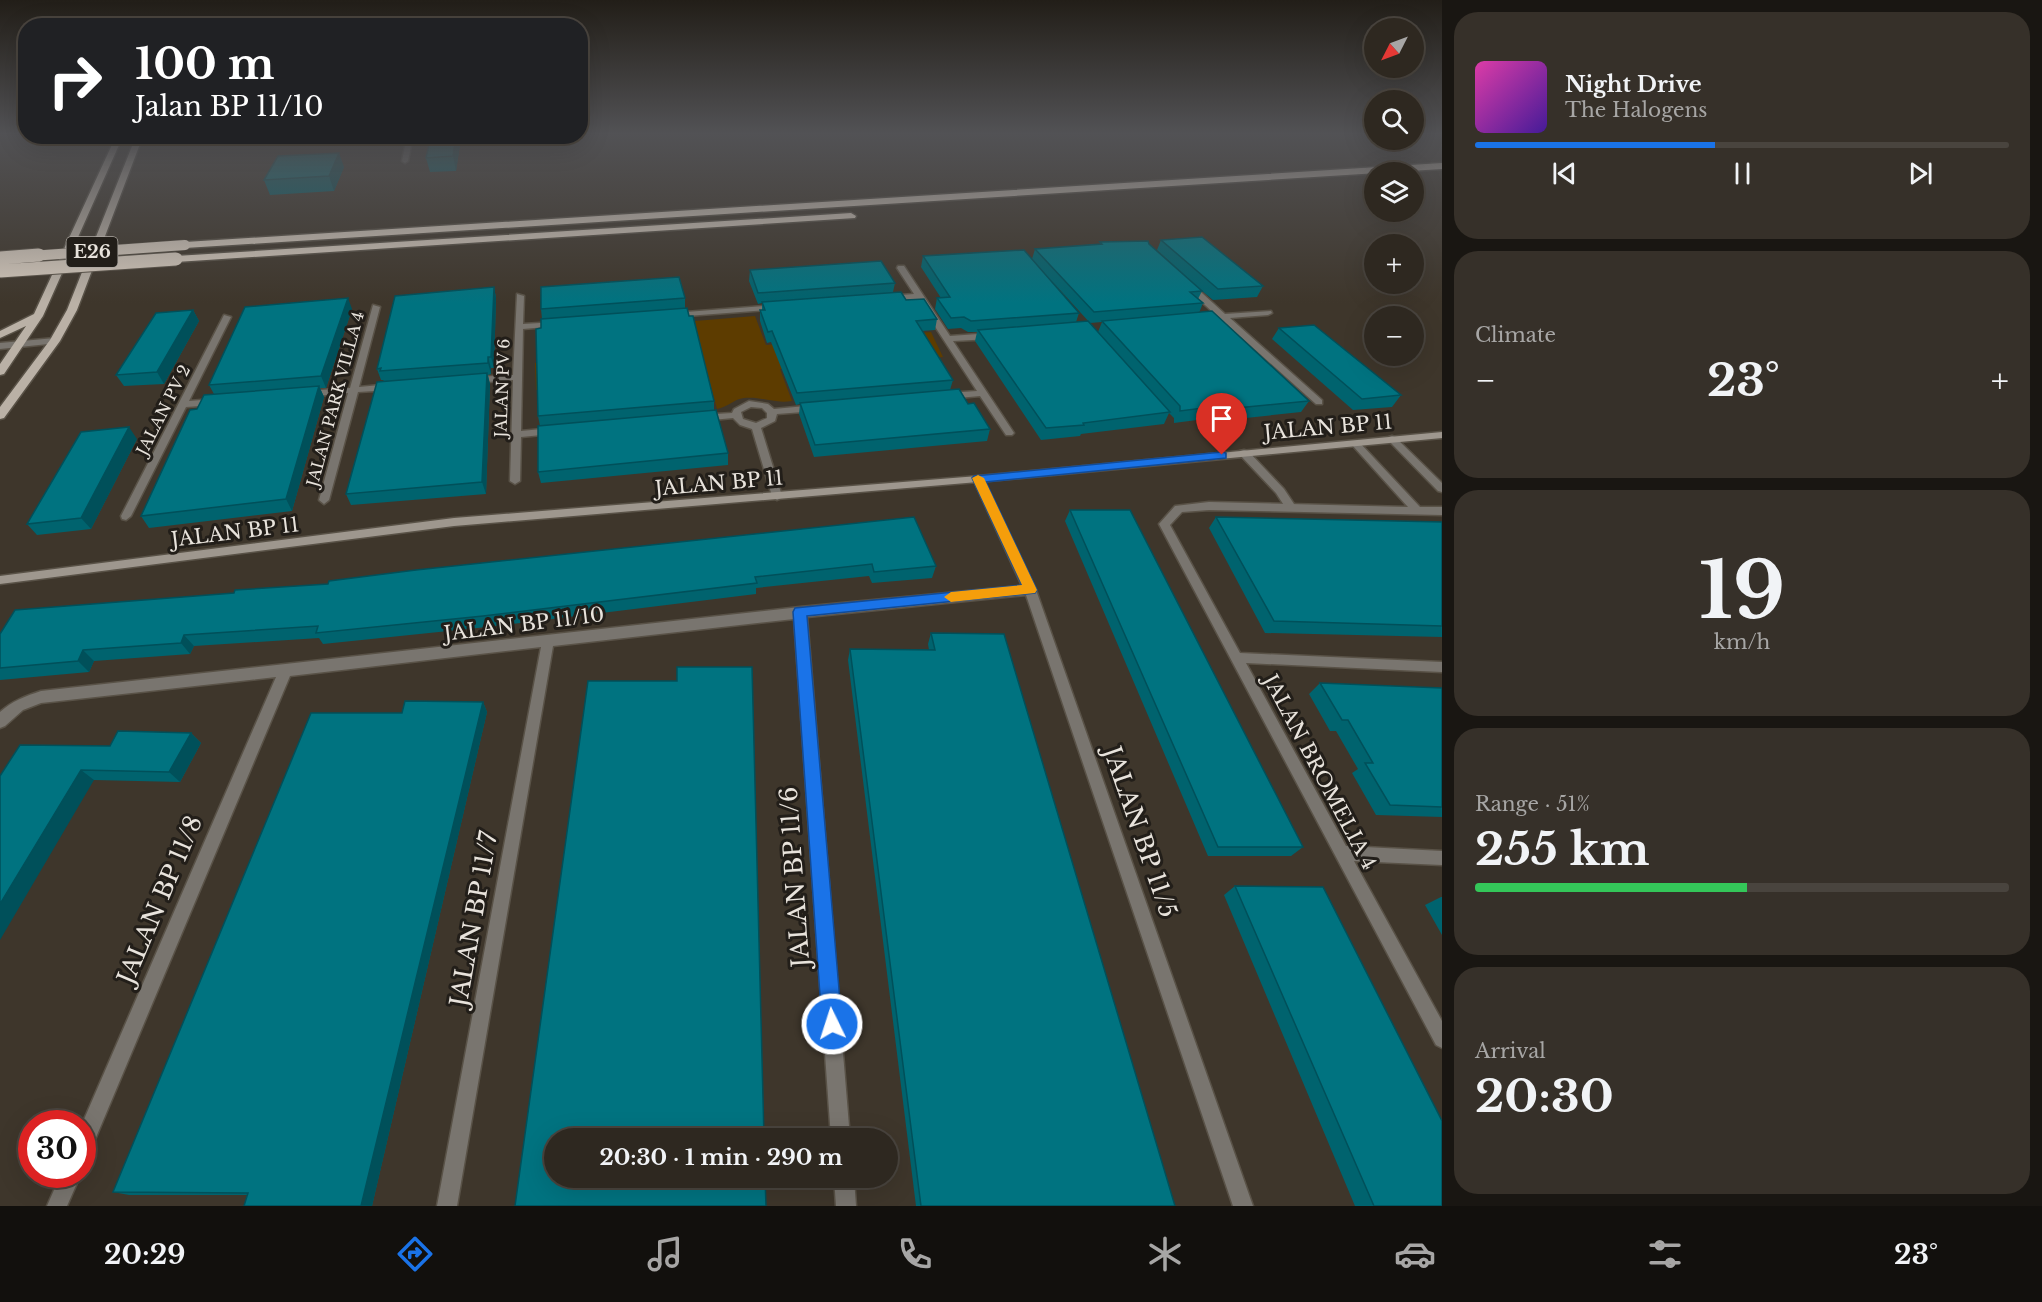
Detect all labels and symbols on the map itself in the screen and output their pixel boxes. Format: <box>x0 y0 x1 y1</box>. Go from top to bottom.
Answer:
north arrow <box>1364 18 1424 78</box>
road number: E26 <box>66 237 118 267</box>
street label: JALAN PARK VILLA 4 <box>301 309 368 491</box>
street label: JALAN PV 6 <box>490 338 514 440</box>
street label: JALAN PV 2 <box>131 361 194 460</box>
pin <box>1196 393 1247 455</box>
street label: JALAN BP 11 <box>1260 409 1393 445</box>
street label: JALAN BP 11 <box>651 465 784 501</box>
street label: JALAN BP 11 <box>167 512 300 552</box>
street label: JALAN BP 11/10 <box>440 602 605 646</box>
street label: JALAN BROMELIA 4 <box>1257 668 1382 874</box>
street label: JALAN BP 11/5 <box>1097 740 1183 921</box>
street label: JALAN BP 11/6 <box>774 786 815 971</box>
street label: JALAN BP 11/8 <box>110 811 208 991</box>
street label: JALAN BP 11/7 <box>443 828 503 1012</box>
position arrow <box>800 992 864 1056</box>
speed limit sign: 30 <box>18 1110 96 1188</box>

